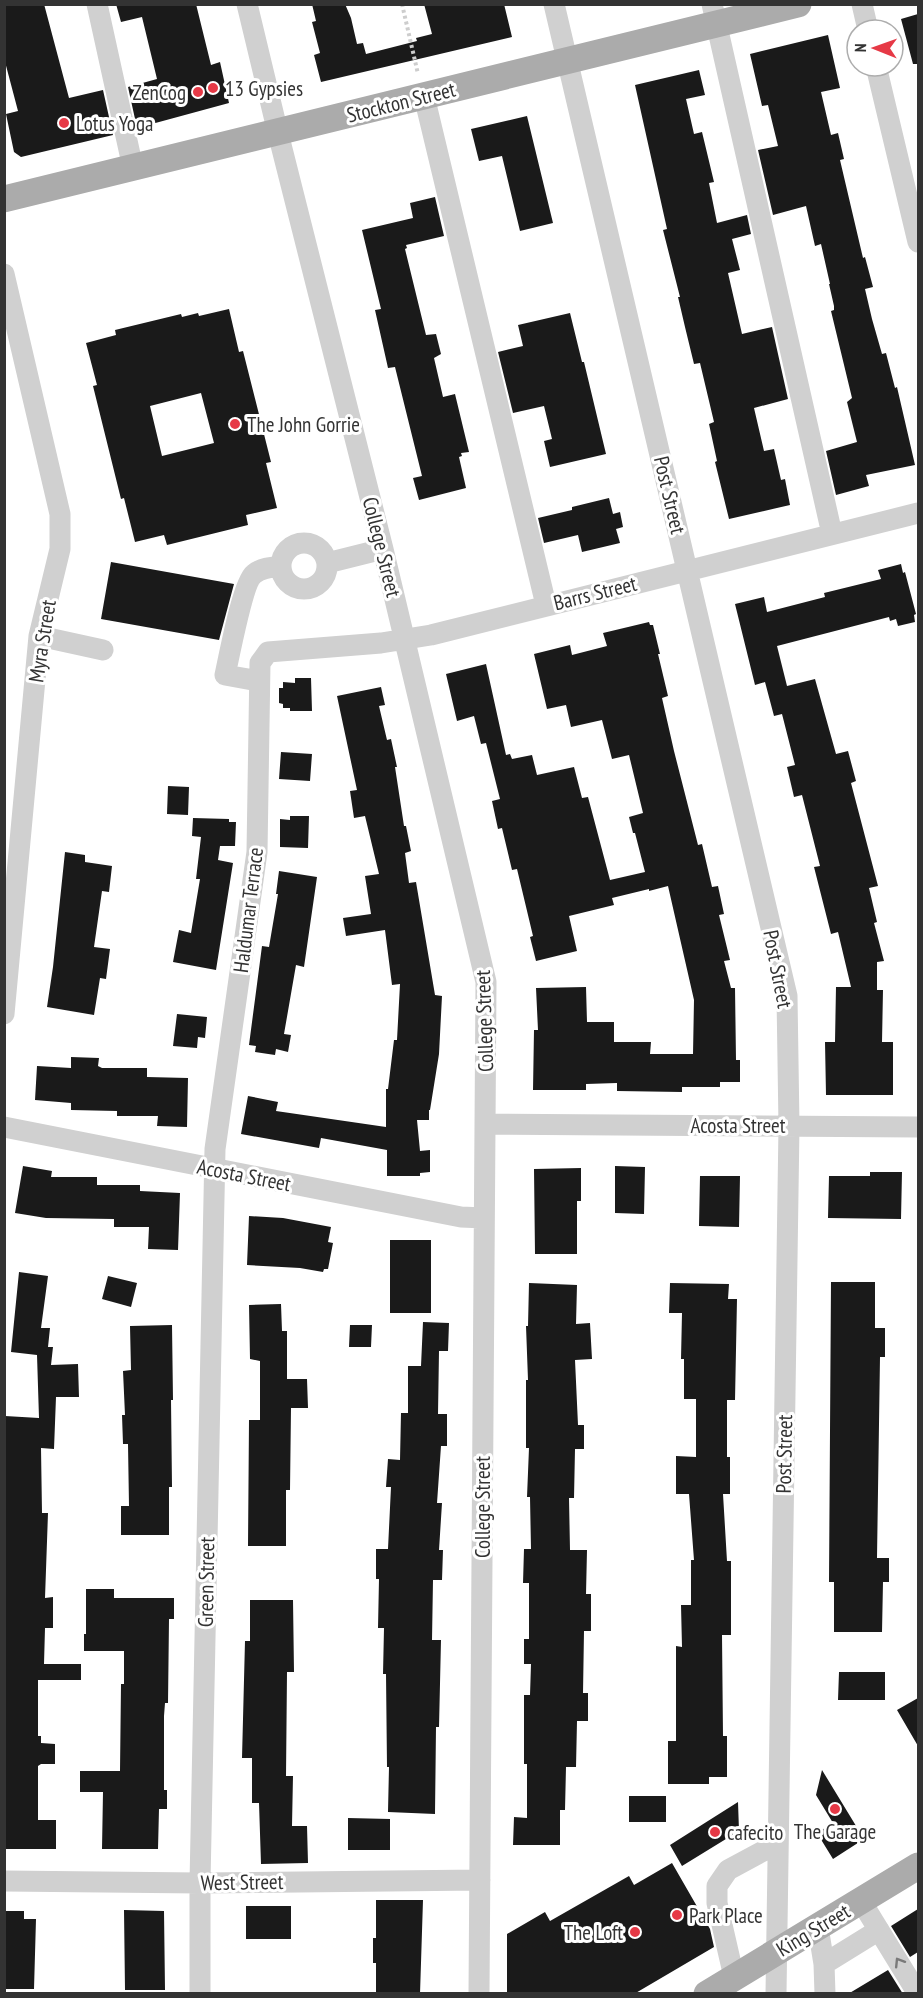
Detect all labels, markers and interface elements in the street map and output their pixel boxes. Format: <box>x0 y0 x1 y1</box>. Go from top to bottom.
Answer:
north arrow <box>845 18 905 78</box>
text: N <box>850 43 870 52</box>
place label: 13 Gypsies <box>225 75 303 102</box>
street label: Stockton Street <box>344 75 458 129</box>
place label: ZenCog <box>133 79 186 106</box>
marker: 13 Gypsies <box>206 81 220 95</box>
marker: ZenCog <box>191 85 205 99</box>
place label: Lotus Yoga <box>76 110 153 137</box>
marker: Lotus Yoga <box>57 116 71 130</box>
place label: The John Gorrie <box>247 411 360 438</box>
marker: The John Gorrie <box>228 417 242 431</box>
street label: Post Street <box>648 454 692 537</box>
street label: College Street <box>357 494 407 600</box>
street label: Barrs Street <box>551 570 640 616</box>
street label: Myra Street <box>22 598 62 684</box>
street label: Haldumar Terrace <box>227 846 269 974</box>
street label: Post Street <box>757 928 799 1010</box>
street label: College Street <box>469 969 499 1072</box>
street label: Acosta Street <box>690 1112 786 1139</box>
street label: Acosta Street <box>195 1153 293 1197</box>
street label: Post Street <box>770 1414 798 1494</box>
street label: College Street <box>469 1456 496 1558</box>
street label: Green Street <box>192 1536 220 1627</box>
marker: The Garage <box>828 1802 842 1816</box>
place label: The Garage <box>794 1818 876 1845</box>
place label: cafecito <box>727 1819 783 1846</box>
marker: cafecito <box>708 1825 722 1839</box>
street label: West Street <box>200 1868 284 1896</box>
street label: King Street <box>771 1897 855 1962</box>
place label: Park Place <box>689 1902 763 1929</box>
marker: Park Place <box>670 1908 684 1922</box>
place label: The Loft <box>564 1919 623 1946</box>
marker: The Loft <box>628 1925 642 1939</box>
one-way arrow <box>894 1958 906 1968</box>

